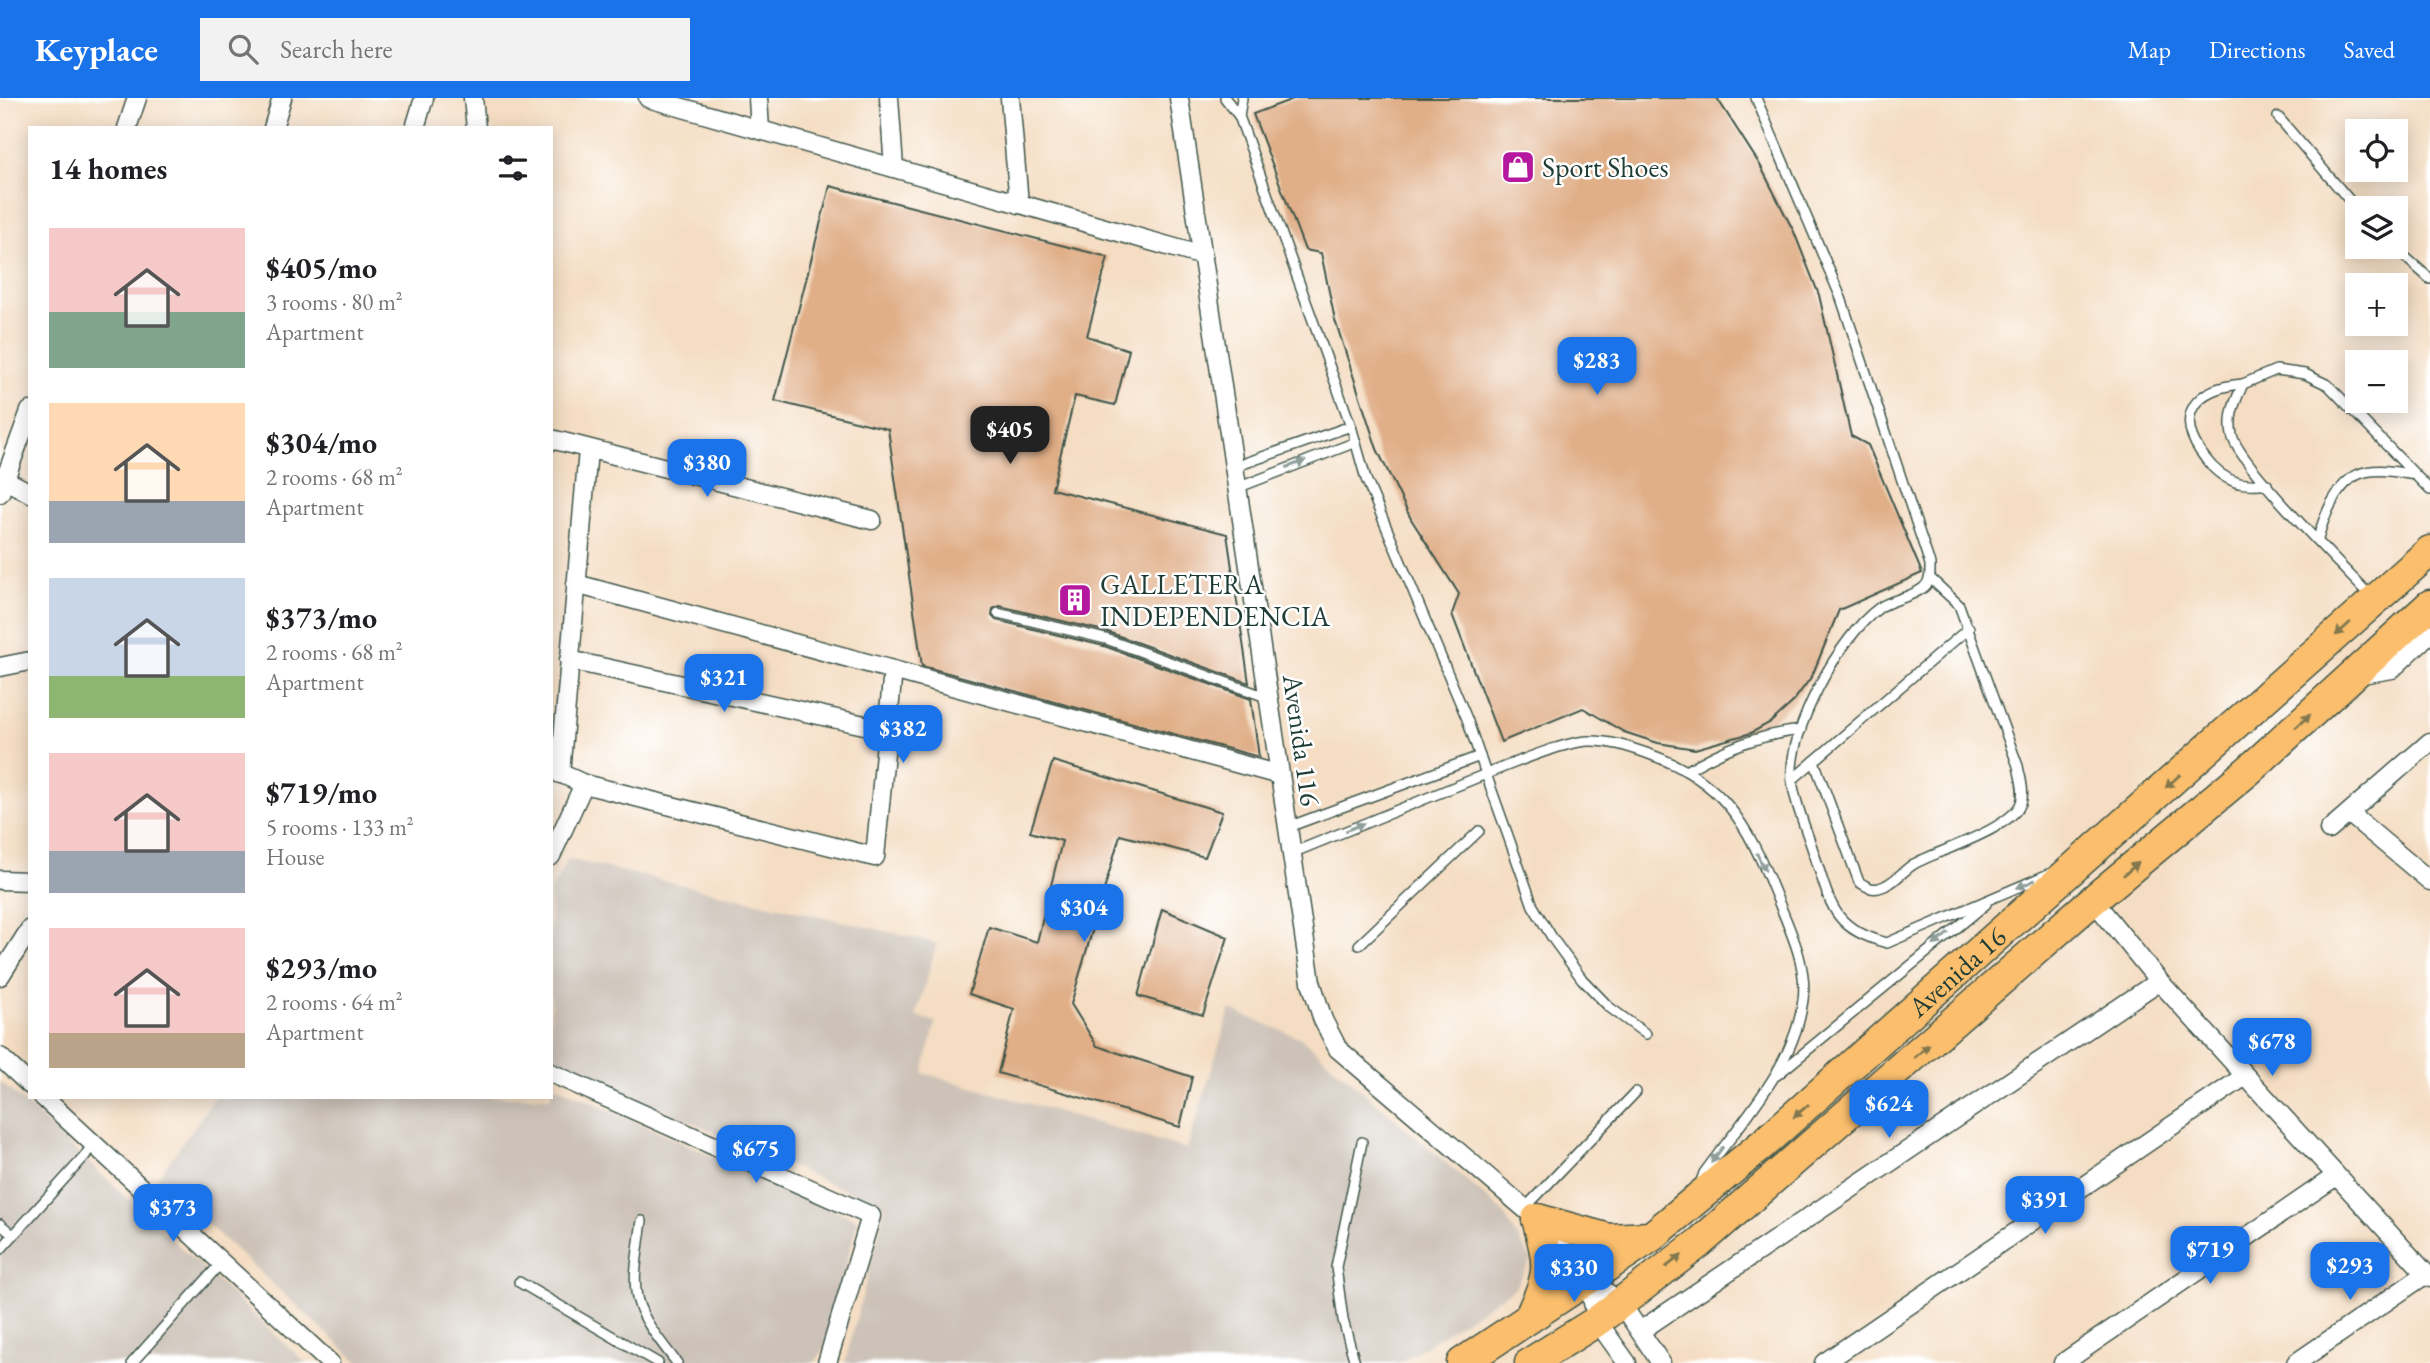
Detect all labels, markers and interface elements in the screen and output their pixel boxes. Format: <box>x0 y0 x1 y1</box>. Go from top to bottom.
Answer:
search box <box>200 18 690 81</box>
text: Keyplace <box>35 28 158 71</box>
icon: search <box>224 30 262 68</box>
text: Search here <box>280 32 393 66</box>
text: Map <box>2128 34 2171 65</box>
text: Directions <box>2209 34 2306 65</box>
text: Saved <box>2344 34 2395 65</box>
map controls <box>2345 119 2408 413</box>
button: locate <box>2345 119 2408 182</box>
shop icon: Sport Shoes <box>1499 148 1537 186</box>
text: 14 homes <box>49 149 167 188</box>
icon: filters <box>494 149 532 187</box>
place label: Sport Shoes <box>1542 149 1668 185</box>
button: layers <box>2345 196 2408 259</box>
text: $405/mo <box>266 248 377 287</box>
icon: home <box>105 256 189 340</box>
button: + <box>2345 273 2408 336</box>
text: 3 rooms · 80 m² <box>266 287 403 317</box>
text: Apartment <box>266 317 364 347</box>
pin: $283 <box>1556 338 1638 397</box>
text: $283 <box>1573 345 1621 375</box>
button: − <box>2345 350 2408 413</box>
pin: $405 <box>969 406 1051 466</box>
text: $405 <box>986 414 1034 444</box>
text: $304/mo <box>266 423 377 462</box>
icon: home <box>105 431 189 515</box>
pin: $380 <box>666 440 748 499</box>
text: $380 <box>683 447 731 477</box>
one-way arrow <box>1286 458 1307 469</box>
text: 2 rooms · 68 m² <box>266 462 403 492</box>
text: Apartment <box>266 492 364 522</box>
place label: GALLETERA INDEPENDENCIA <box>1100 566 1331 634</box>
building icon: GALLETERA INDEPENDENCIA <box>1056 581 1094 619</box>
text: $373/mo <box>266 598 377 637</box>
icon: home <box>105 606 189 690</box>
one-way arrow <box>2334 621 2351 636</box>
text: 2 rooms · 68 m² <box>266 637 403 667</box>
pin: $321 <box>683 654 765 714</box>
text: $321 <box>700 662 748 692</box>
text: Apartment <box>266 667 364 697</box>
street label: Avenida 116 <box>1275 671 1329 808</box>
pin: $382 <box>862 706 944 765</box>
text: $382 <box>879 713 927 743</box>
one-way arrow <box>2294 713 2311 729</box>
text: $719/mo <box>266 773 377 812</box>
one-way arrow <box>2164 773 2182 789</box>
icon: home <box>105 781 189 865</box>
text: 5 rooms · 133 m² <box>266 812 414 842</box>
one-way arrow <box>1345 822 1366 833</box>
text: House <box>266 842 325 872</box>
one-way arrow <box>1755 852 1767 872</box>
one-way arrow <box>2122 862 2139 877</box>
one-way arrow <box>2015 879 2036 890</box>
pin: $304 <box>1043 884 1125 944</box>
text: $304 <box>1060 892 1108 922</box>
street label: Avenida 16 <box>1899 919 2013 1025</box>
one-way arrow <box>1933 931 1951 946</box>
text: $293/mo <box>266 948 377 987</box>
icon: home <box>105 956 189 1040</box>
text: 2 rooms · 64 m² <box>266 987 403 1017</box>
text: Apartment <box>266 1017 364 1047</box>
pin: $678 <box>2231 1018 2313 1078</box>
text: $678 <box>2248 1026 2296 1056</box>
one-way arrow <box>1914 1044 1931 1059</box>
pin: $624 <box>1848 1080 1930 1140</box>
text: $624 <box>1865 1088 1913 1118</box>
one-way arrow <box>1793 1102 1810 1118</box>
pin: $675 <box>715 1126 797 1185</box>
text: $675 <box>732 1133 780 1163</box>
one-way arrow <box>1710 1146 1724 1164</box>
pin: $391 <box>2004 1176 2086 1236</box>
pin: $373 <box>132 1184 214 1244</box>
text: $391 <box>2021 1184 2069 1214</box>
text: $373 <box>149 1192 197 1222</box>
pin: $719 <box>2169 1226 2251 1286</box>
text: $719 <box>2186 1234 2234 1264</box>
pin: $293 <box>2309 1242 2391 1302</box>
pin: $330 <box>1533 1244 1615 1304</box>
text: $293 <box>2326 1250 2374 1280</box>
text: $330 <box>1550 1252 1598 1282</box>
one-way arrow <box>1665 1255 1683 1269</box>

